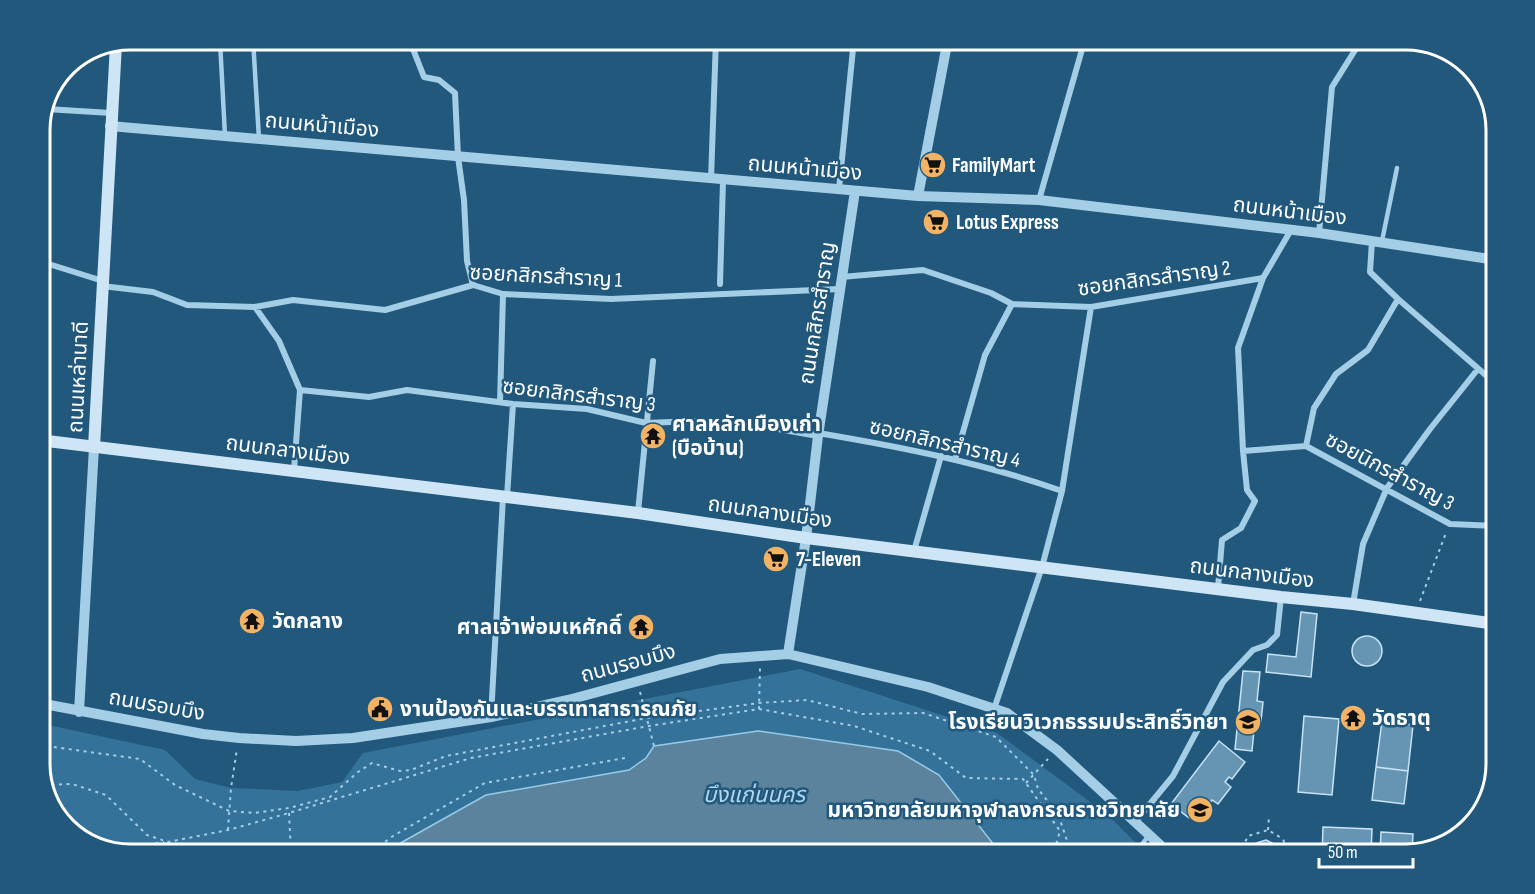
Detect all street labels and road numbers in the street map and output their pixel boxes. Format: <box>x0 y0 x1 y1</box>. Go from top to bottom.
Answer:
street label: ถนนหน้าเมือง <box>264 108 380 143</box>
street label: ถนนหน้าเมือง <box>747 151 863 186</box>
street label: ถนนหน้าเมือง <box>1232 192 1348 231</box>
street label: ถนนกสิกรสำราญ <box>794 240 841 386</box>
street label: ซอยกสิกรสำราญ 2 <box>1076 255 1232 302</box>
street label: ซอยกสิกรสำราญ 1 <box>469 260 624 293</box>
street label: ถนนเหล่านาดี <box>63 321 94 433</box>
street label: ซอยกสิกรสำราญ 3 <box>501 374 657 417</box>
street label: ซอยกสิกรสำราญ 4 <box>867 414 1023 473</box>
street label: ซอยนิกรสำราญ 3 <box>1321 427 1459 516</box>
street label: ถนนกลางเมือง <box>224 430 352 471</box>
street label: ถนนกลางเมือง <box>706 491 834 534</box>
street label: ถนนกลางเมือง <box>1188 553 1316 594</box>
street label: ถนนรอบบึง <box>578 639 678 688</box>
street label: ถนนรอบบึง <box>107 685 207 726</box>

